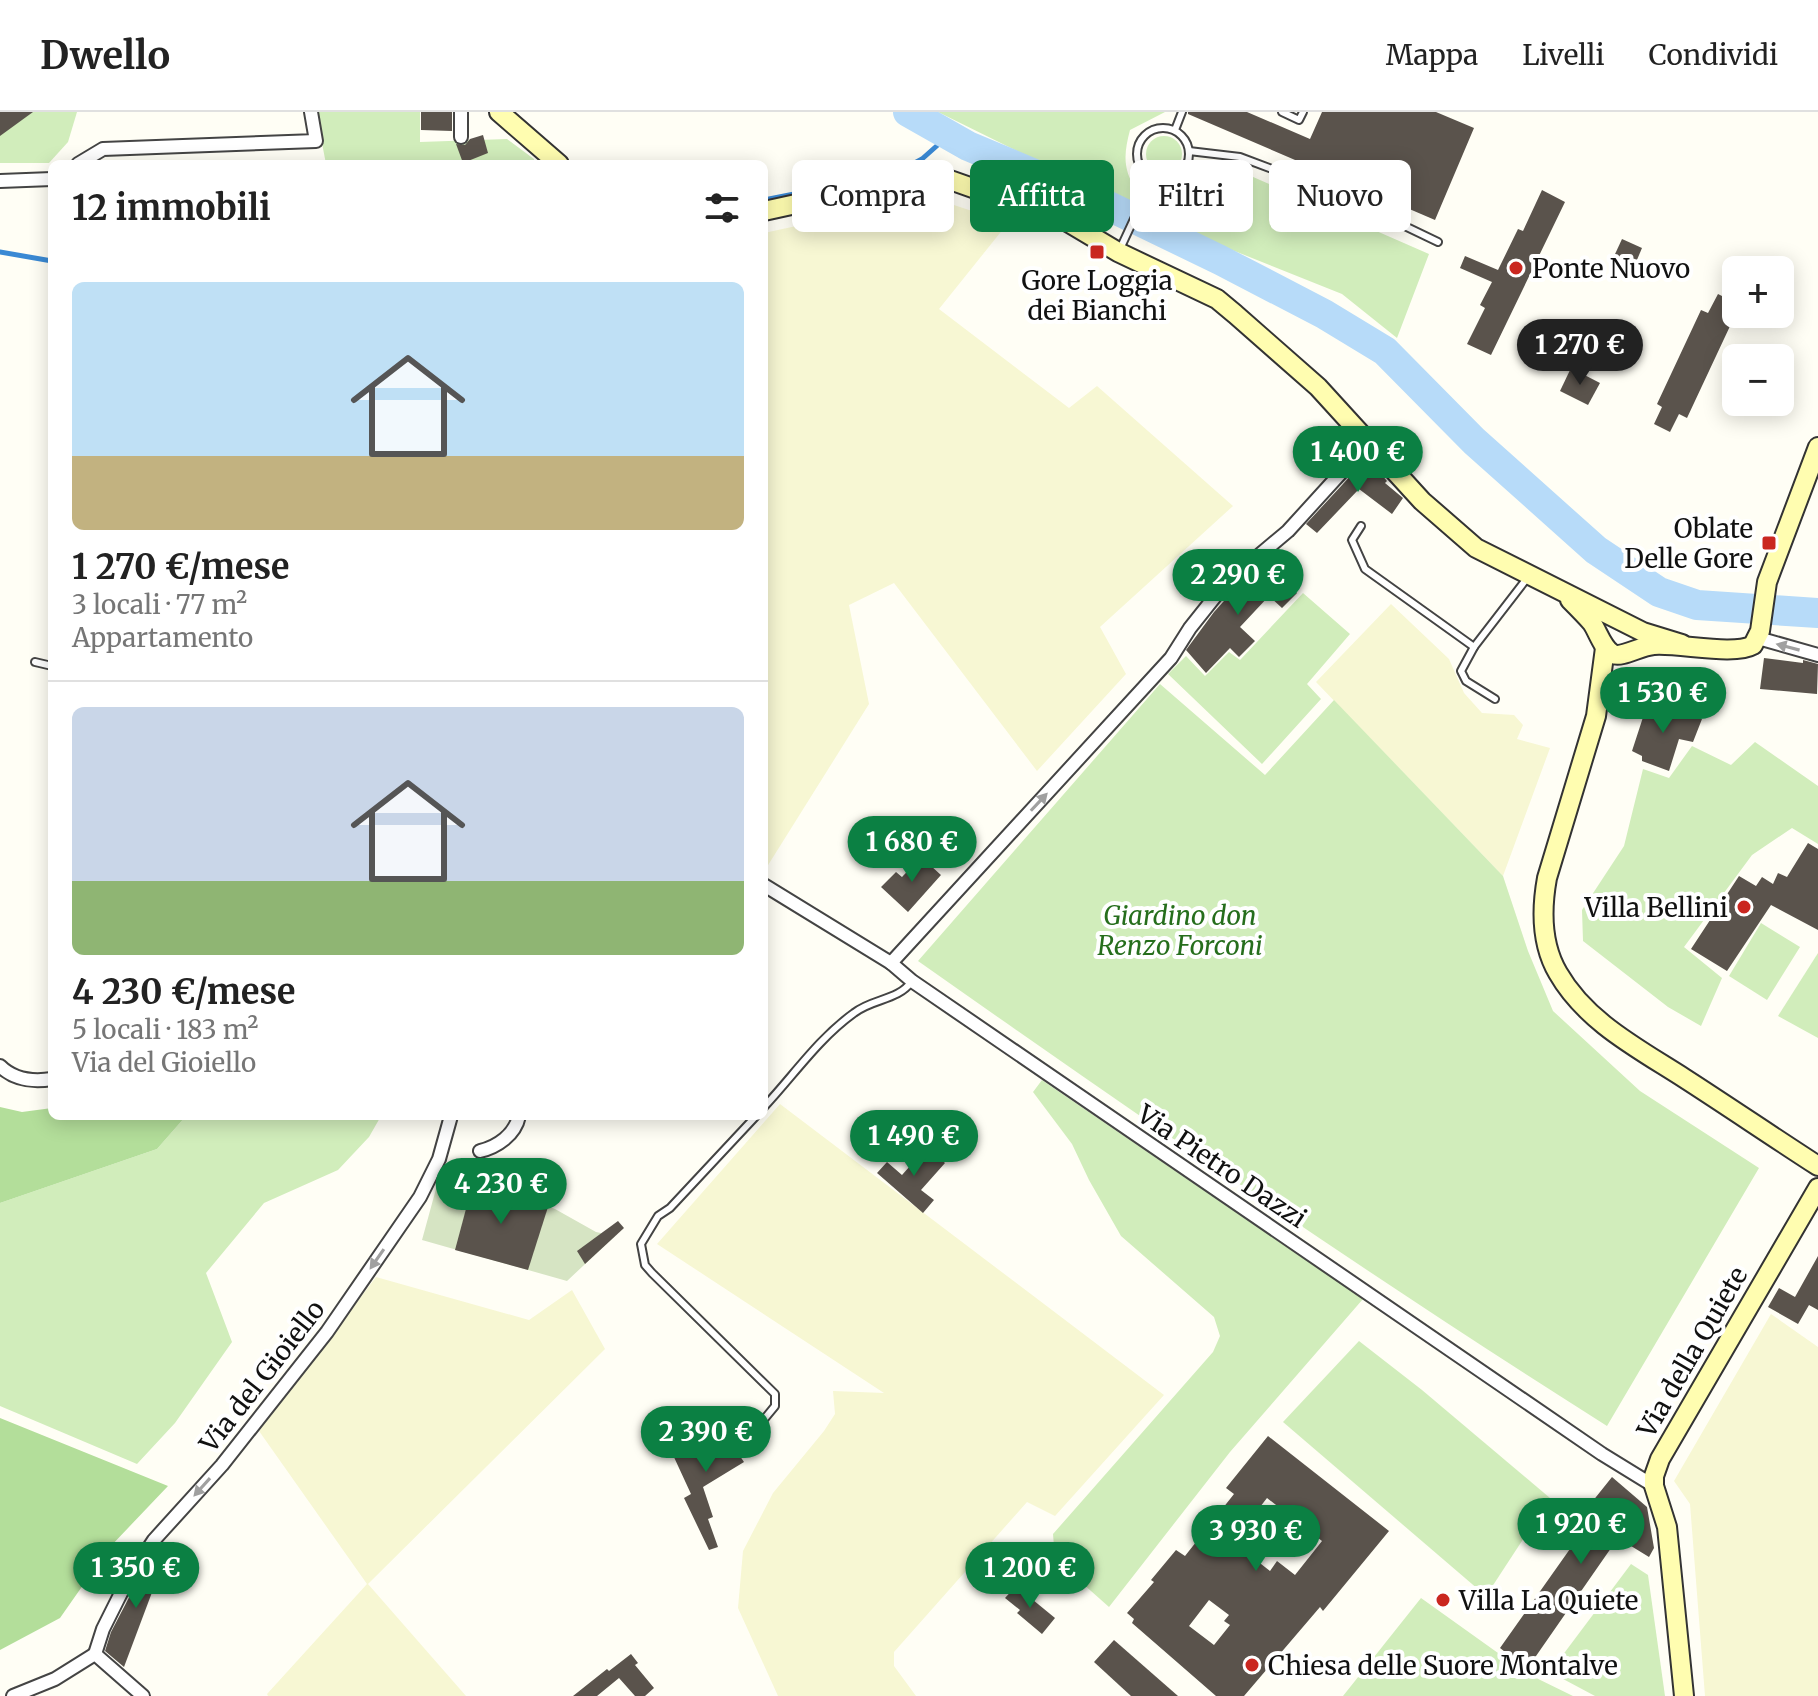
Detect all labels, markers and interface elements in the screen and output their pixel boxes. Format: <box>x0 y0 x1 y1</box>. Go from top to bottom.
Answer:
text: Dwello <box>40 32 170 79</box>
text: Mappa <box>1386 37 1478 73</box>
text: Livelli <box>1522 37 1605 73</box>
text: Condividi <box>1649 37 1778 73</box>
chip: Compra <box>792 160 954 232</box>
chip: Affitta <box>970 160 1114 232</box>
chip: Filtri <box>1130 160 1253 232</box>
chip: Nuovo <box>1269 160 1411 232</box>
icon: filters <box>700 186 744 230</box>
text: 12 immobili <box>72 187 271 229</box>
marker: Gore Loggia dei Bianchi <box>1088 243 1106 261</box>
place label: Ponte Nuovo <box>1532 252 1690 285</box>
map controls <box>1722 256 1794 416</box>
button: + <box>1722 256 1794 328</box>
marker: Ponte Nuovo <box>1507 259 1525 277</box>
place label: Gore Loggia dei Bianchi <box>1021 264 1173 327</box>
pin: 1 270 € <box>1506 319 1654 387</box>
text: 1 270 € <box>1535 328 1625 361</box>
icon: home <box>336 334 480 478</box>
button: − <box>1722 344 1794 416</box>
pin: 1 400 € <box>1284 426 1432 494</box>
text: 1 400 € <box>1311 435 1405 468</box>
place label: Oblate Delle Gore <box>1624 512 1753 575</box>
marker: Oblate Delle Gore <box>1760 534 1778 552</box>
text: 1 270 €/mese <box>72 546 289 588</box>
pin: 2 290 € <box>1164 549 1312 617</box>
text: 2 290 € <box>1191 558 1286 591</box>
text: 3 locali · 77 m² <box>72 588 247 621</box>
text: Appartamento <box>72 621 253 654</box>
one-way arrow <box>1776 640 1801 652</box>
pin: 1 530 € <box>1589 667 1737 735</box>
text: 1 530 € <box>1618 676 1708 709</box>
icon: home <box>336 759 480 903</box>
one-way arrow <box>1029 793 1047 812</box>
pin: 1 680 € <box>838 816 986 884</box>
text: 1 680 € <box>866 825 958 858</box>
place label: Villa Bellini <box>1583 891 1728 924</box>
marker: Villa Bellini <box>1735 898 1753 916</box>
park label: Giardino don Renzo Forconi <box>1097 899 1263 962</box>
text: 4 230 €/mese <box>72 971 295 1013</box>
text: 5 locali · 183 m² <box>72 1013 258 1046</box>
text: Via del Gioiello <box>72 1046 256 1079</box>
street label: Via Pietro Dazzi <box>1130 1097 1313 1235</box>
pin: 1 490 € <box>840 1110 988 1178</box>
text: 1 490 € <box>868 1119 960 1152</box>
pin: 4 230 € <box>427 1158 575 1226</box>
text: 4 230 € <box>454 1167 548 1200</box>
one-way arrow <box>370 1248 385 1269</box>
street label: Via della Quiete <box>1629 1261 1754 1444</box>
street label: Via del Gioiello <box>192 1293 332 1460</box>
pin: 2 390 € <box>632 1406 780 1474</box>
text: 2 390 € <box>659 1415 753 1448</box>
one-way arrow <box>194 1476 211 1496</box>
pin: 1 920 € <box>1507 1498 1655 1566</box>
pin: 3 930 € <box>1182 1505 1330 1573</box>
text: 1 920 € <box>1535 1507 1627 1540</box>
text: 3 930 € <box>1209 1514 1303 1547</box>
pin: 1 350 € <box>62 1542 210 1610</box>
pin: 1 200 € <box>956 1542 1104 1610</box>
text: 1 350 € <box>91 1551 181 1584</box>
text: 1 200 € <box>983 1551 1077 1584</box>
place label: Villa La Quiete <box>1458 1584 1638 1617</box>
marker: Villa La Quiete <box>1434 1591 1452 1609</box>
place label: Chiesa delle Suore Montalve <box>1268 1649 1618 1682</box>
marker: Chiesa delle Suore Montalve <box>1243 1656 1261 1674</box>

